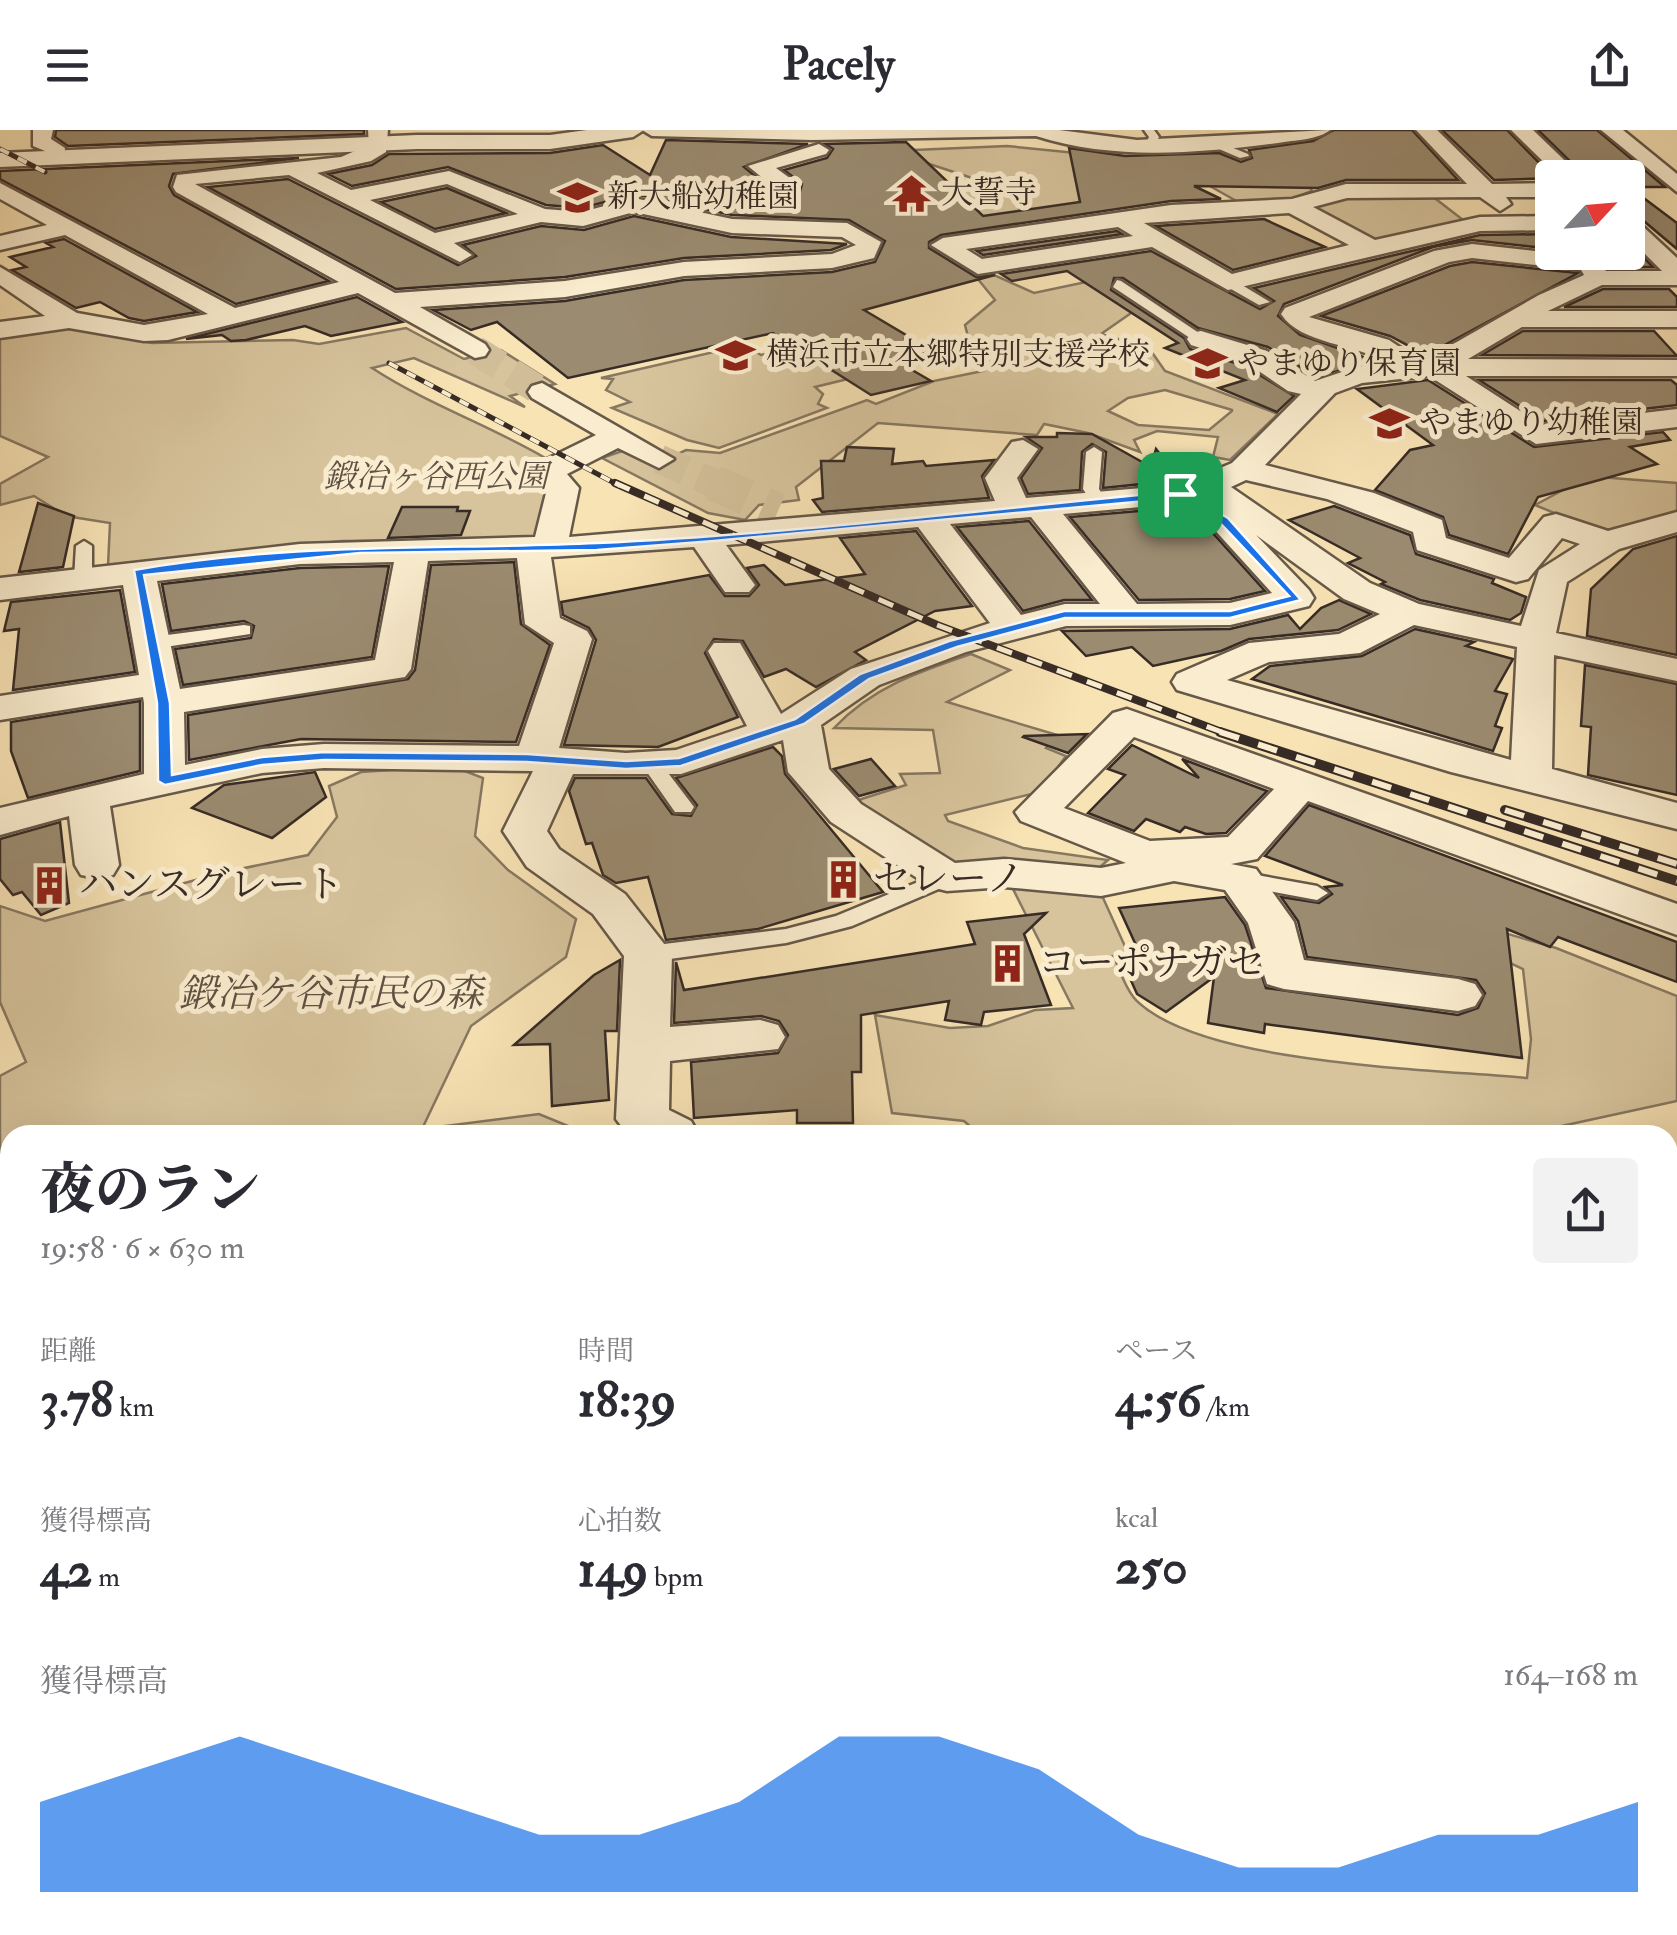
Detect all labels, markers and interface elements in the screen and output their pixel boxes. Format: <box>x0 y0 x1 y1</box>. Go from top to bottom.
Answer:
text: Pacely <box>783 37 894 93</box>
icon: menu <box>40 38 95 93</box>
icon: share <box>1582 38 1637 93</box>
north arrow <box>1535 160 1645 270</box>
map controls <box>1535 160 1645 270</box>
temple icon: 大誓寺 <box>890 172 932 214</box>
place label: 大誓寺 <box>941 173 1037 213</box>
school or university icon: 新大船幼稚園 <box>556 176 598 218</box>
place label: 新大船幼稚園 <box>607 177 799 217</box>
school or university icon: 横浜市立本郷特別支援学校 <box>715 334 757 376</box>
place label: 横浜市立本郷特別支援学校 <box>766 335 1150 375</box>
school or university icon: やまゆり保育園 <box>1186 343 1228 385</box>
place label: やまゆり保育園 <box>1237 344 1461 384</box>
school or university icon: やまゆり幼稚園 <box>1368 402 1410 444</box>
place label: やまゆり幼稚園 <box>1419 403 1643 443</box>
pin <box>1138 452 1223 537</box>
park label: 鍛冶ヶ谷西公園 <box>324 457 553 497</box>
icon: arrive <box>1153 467 1208 522</box>
place label: セレーノ <box>873 855 1024 903</box>
building icon: セレーノ <box>822 858 864 900</box>
place label: ハンスグレート <box>79 861 344 909</box>
building icon: ハンスグレート <box>28 864 70 906</box>
place label: コーポナガセ <box>1038 939 1265 987</box>
building icon: コーポナガセ <box>987 942 1029 984</box>
park label: 鍛冶ケ谷市民の森 <box>179 970 487 1018</box>
text: 夜のラン <box>40 1156 260 1225</box>
button: share <box>1533 1158 1638 1263</box>
text: 19:58 · 6 × 630 m <box>40 1228 245 1268</box>
text: 距離 <box>40 1334 96 1369</box>
text: 時間 <box>578 1334 634 1369</box>
text: ペース <box>1115 1334 1198 1369</box>
text: 3.78 <box>40 1369 113 1432</box>
text: 18:39 <box>578 1369 676 1432</box>
text: 4:56 <box>1115 1369 1202 1432</box>
text: km <box>113 1390 154 1425</box>
text: /km <box>1202 1390 1250 1425</box>
text: kcal <box>1115 1501 1158 1536</box>
text: 獲得標高 <box>40 1504 152 1539</box>
text: 心拍数 <box>578 1504 662 1539</box>
text: 250 <box>1115 1536 1188 1599</box>
text: 42 <box>40 1539 92 1602</box>
text: 149 <box>578 1539 648 1602</box>
text: m <box>92 1560 120 1595</box>
text: bpm <box>648 1560 704 1595</box>
text: 164–168 m <box>1503 1655 1638 1695</box>
text: 獲得標高 <box>40 1662 168 1702</box>

